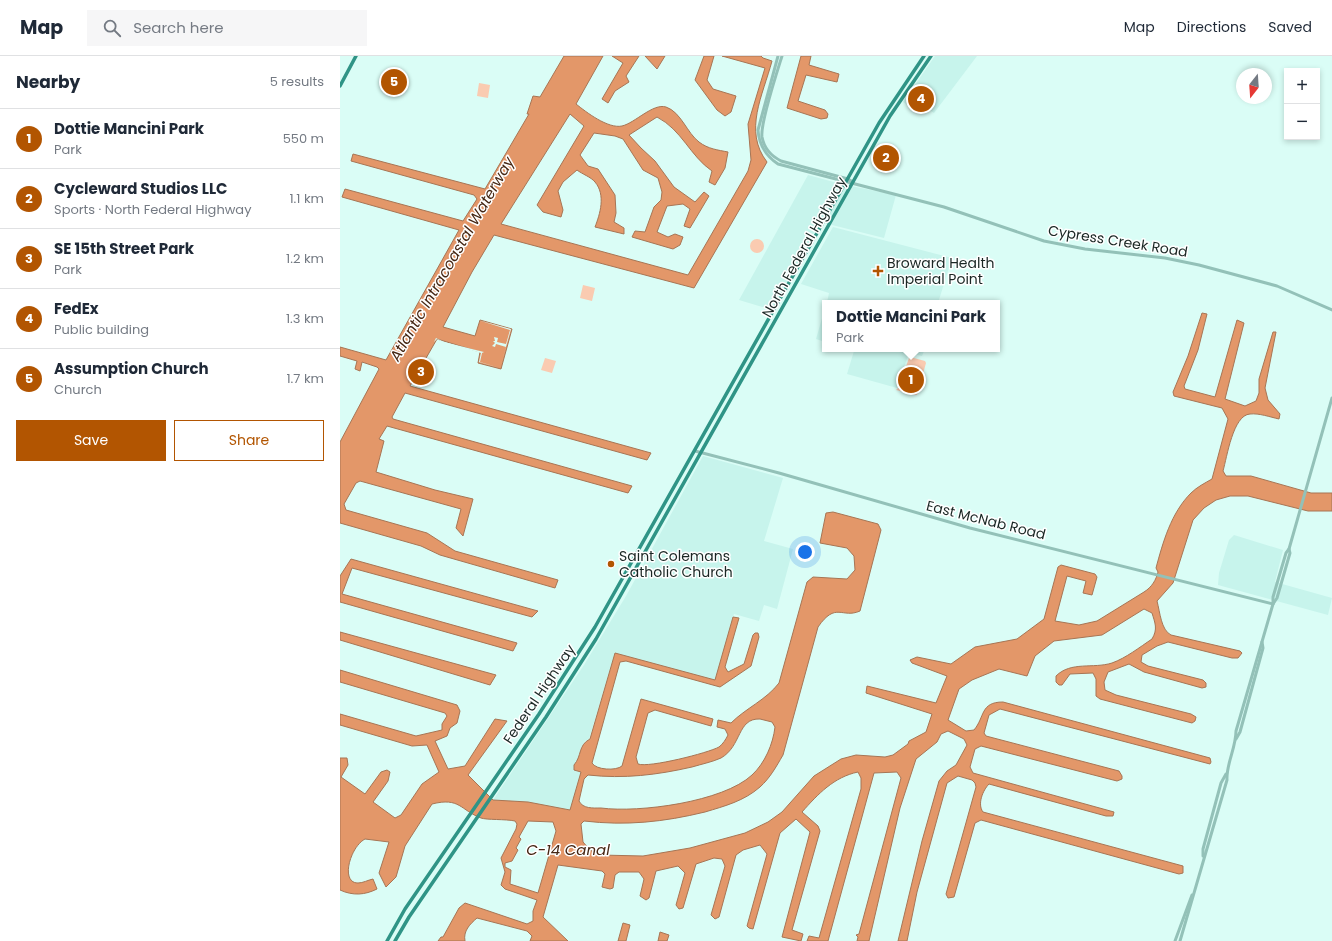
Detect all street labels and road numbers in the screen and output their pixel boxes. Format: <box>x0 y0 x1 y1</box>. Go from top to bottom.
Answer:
street label: North Federal Highway <box>757 173 851 321</box>
street label: Cypress Creek Road <box>1047 220 1189 262</box>
street label: East McNab Road <box>924 496 1048 544</box>
street label: Federal Highway <box>498 640 580 748</box>

